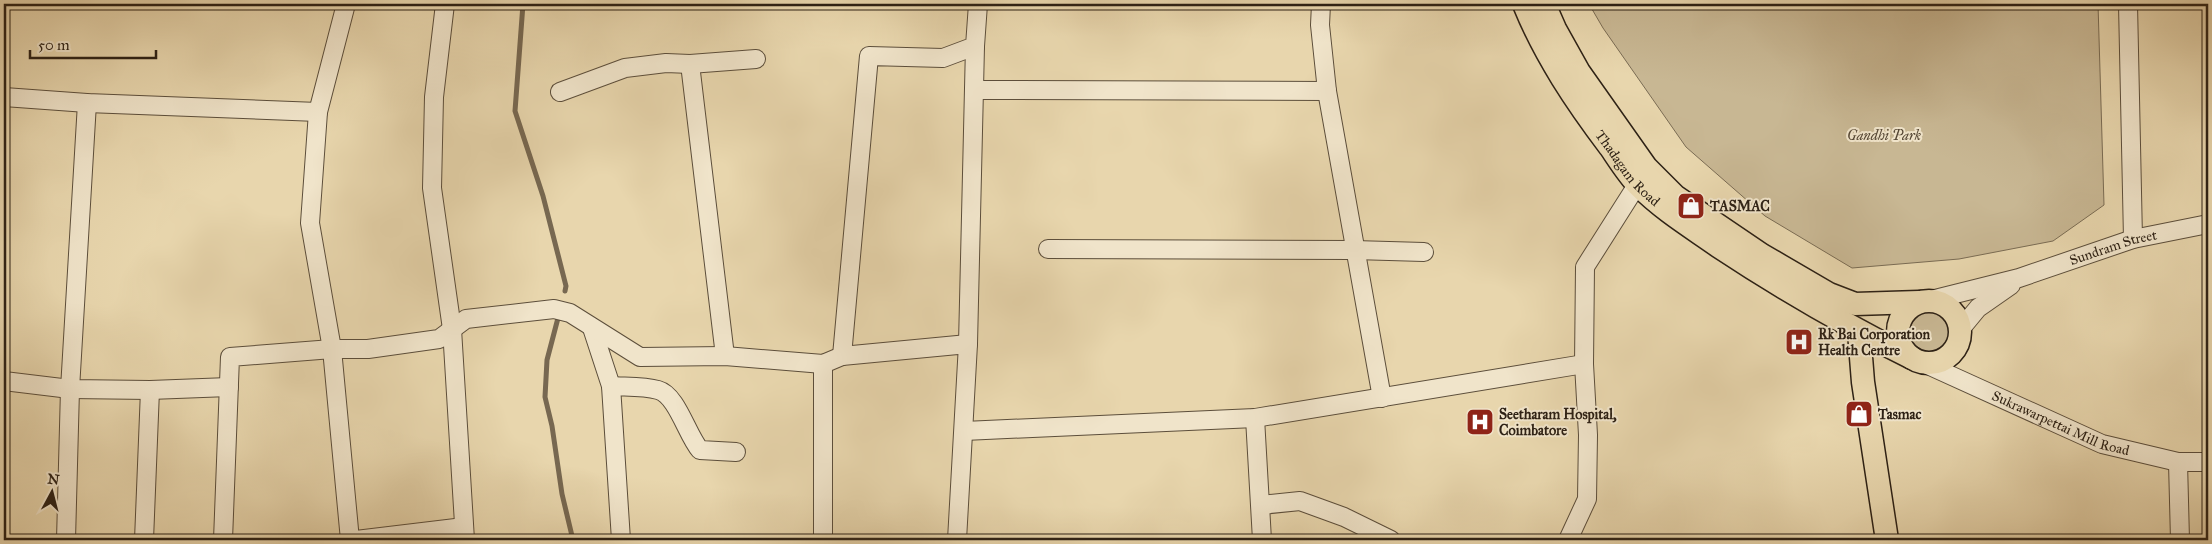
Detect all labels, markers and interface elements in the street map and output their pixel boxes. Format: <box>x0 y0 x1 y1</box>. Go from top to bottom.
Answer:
scale bar <box>30 28 156 60</box>
text: 50 m <box>38 36 70 54</box>
street label: Thadagam Road <box>1592 127 1664 210</box>
park label: Gandhi Park <box>1847 127 1922 144</box>
shop icon: TASMAC <box>1676 191 1706 221</box>
place label: TASMAC <box>1709 198 1770 215</box>
street label: Sundram Street <box>2067 226 2158 269</box>
place label: Rk Bai Corporation Health Centre <box>1818 326 1930 359</box>
hospital icon: Rk Bai Corporation Health Centre <box>1784 327 1814 357</box>
street label: Sukrawarpettai Mill Road <box>1989 387 2131 459</box>
shop icon: Tasmac <box>1844 399 1874 429</box>
place label: Seetharam Hospital, Coimbatore <box>1499 406 1617 439</box>
place label: Tasmac <box>1877 406 1921 423</box>
hospital icon: Seetharam Hospital, Coimbatore <box>1465 407 1495 437</box>
north arrow <box>28 466 78 516</box>
text: N <box>47 470 61 489</box>

